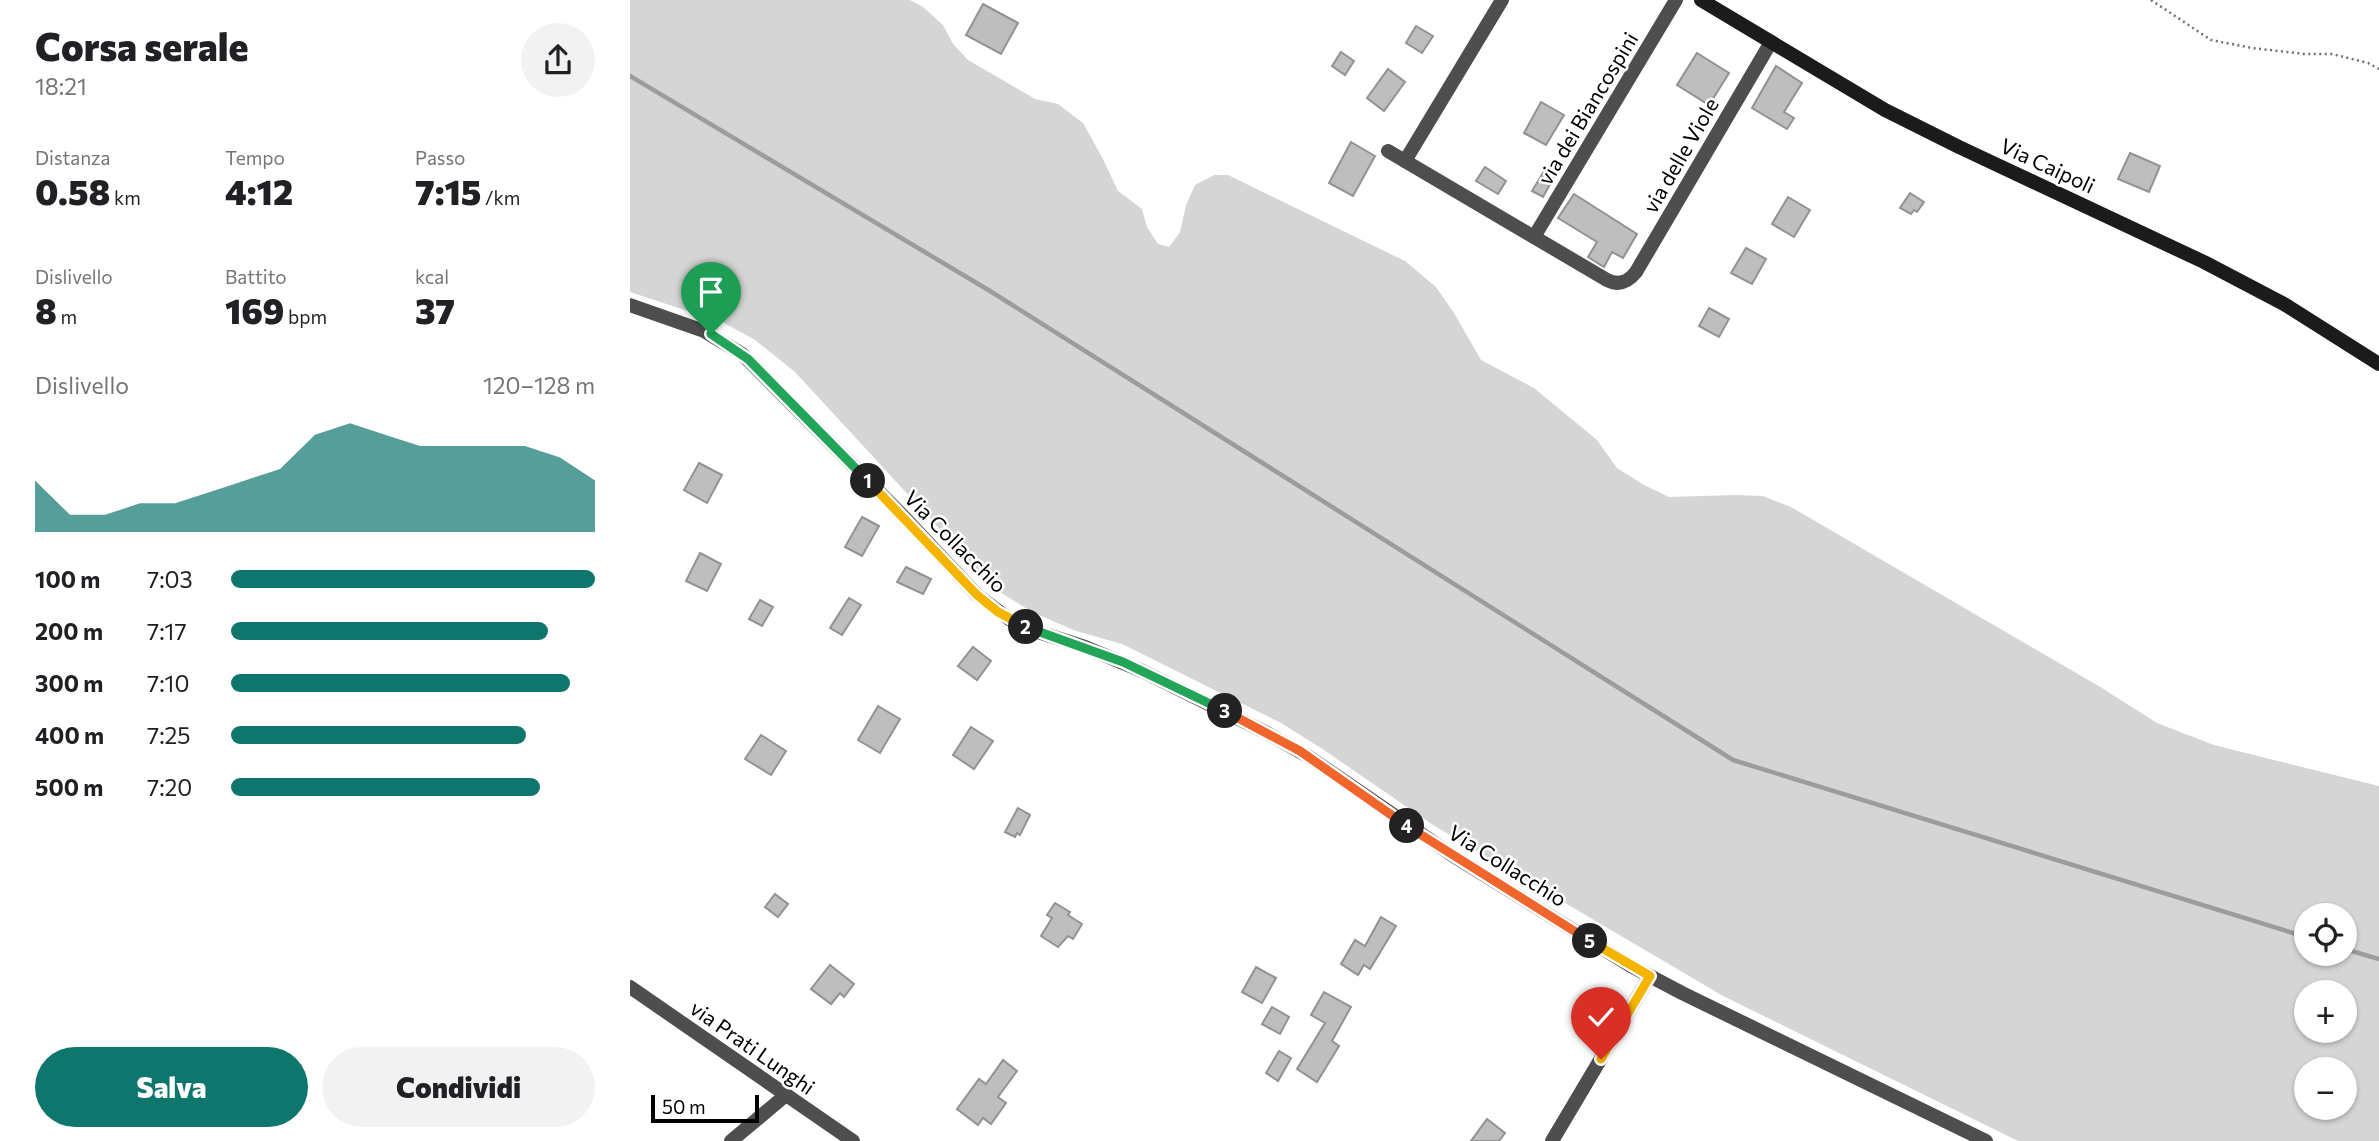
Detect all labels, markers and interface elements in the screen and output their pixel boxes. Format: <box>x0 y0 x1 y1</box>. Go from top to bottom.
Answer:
text: Corsa serale <box>35 22 249 69</box>
button: share <box>521 23 595 97</box>
street label: via dei Biancospini <box>1532 27 1642 189</box>
text: 18:21 <box>35 72 87 100</box>
street label: via delle Viole <box>1637 93 1723 217</box>
street label: Via Caipoli <box>1997 132 2099 198</box>
text: Distanza <box>35 146 110 169</box>
text: Tempo <box>225 146 285 169</box>
text: Passo <box>415 146 465 169</box>
text: 0.58 <box>35 169 110 212</box>
text: 4:12 <box>225 169 293 212</box>
text: 7:15 <box>415 169 481 212</box>
text: km <box>110 186 141 209</box>
text: /km <box>481 186 520 209</box>
pin <box>681 262 741 334</box>
text: Dislivello <box>35 265 113 288</box>
text: Battito <box>225 265 287 288</box>
text: kcal <box>415 265 449 288</box>
icon: arrive <box>692 273 730 311</box>
text: 8 <box>35 288 57 331</box>
text: 169 <box>225 288 284 331</box>
text: 37 <box>415 288 455 331</box>
text: m <box>57 305 77 328</box>
text: bpm <box>284 305 327 328</box>
text: Dislivello <box>35 371 129 399</box>
text: 120–128 m <box>483 371 595 399</box>
pin: 1 <box>850 463 886 498</box>
text: 1 <box>863 469 872 492</box>
street label: Via Collacchio <box>900 485 1012 597</box>
text: 100 m <box>35 565 100 593</box>
text: 7:03 <box>147 565 193 593</box>
pin: 2 <box>1008 610 1044 644</box>
text: 2 <box>1020 615 1031 638</box>
text: 200 m <box>35 617 103 645</box>
text: 7:17 <box>147 617 187 645</box>
text: 300 m <box>35 669 103 697</box>
text: 7:10 <box>147 669 189 697</box>
pin: 3 <box>1208 694 1242 728</box>
text: 3 <box>1219 699 1230 722</box>
text: 400 m <box>35 721 104 749</box>
text: 7:25 <box>147 721 191 749</box>
text: 500 m <box>35 773 103 801</box>
text: 7:20 <box>147 773 192 801</box>
pin: 4 <box>1390 808 1424 844</box>
text: 4 <box>1401 814 1412 837</box>
street label: Via Collacchio <box>1444 819 1572 911</box>
map controls <box>2294 903 2357 1120</box>
button: locate <box>2294 903 2357 966</box>
pin: 5 <box>1572 923 1608 958</box>
text: 5 <box>1584 929 1595 952</box>
button: + <box>2294 980 2357 1043</box>
pin <box>1571 987 1631 1059</box>
street label: via Prati Lunghi <box>686 995 820 1099</box>
icon: check <box>1582 998 1620 1036</box>
button: Salva <box>35 1047 308 1127</box>
button: Condividi <box>322 1047 595 1127</box>
button: − <box>2294 1057 2357 1120</box>
scale bar <box>651 1092 760 1124</box>
text: 50 m <box>662 1095 706 1118</box>

